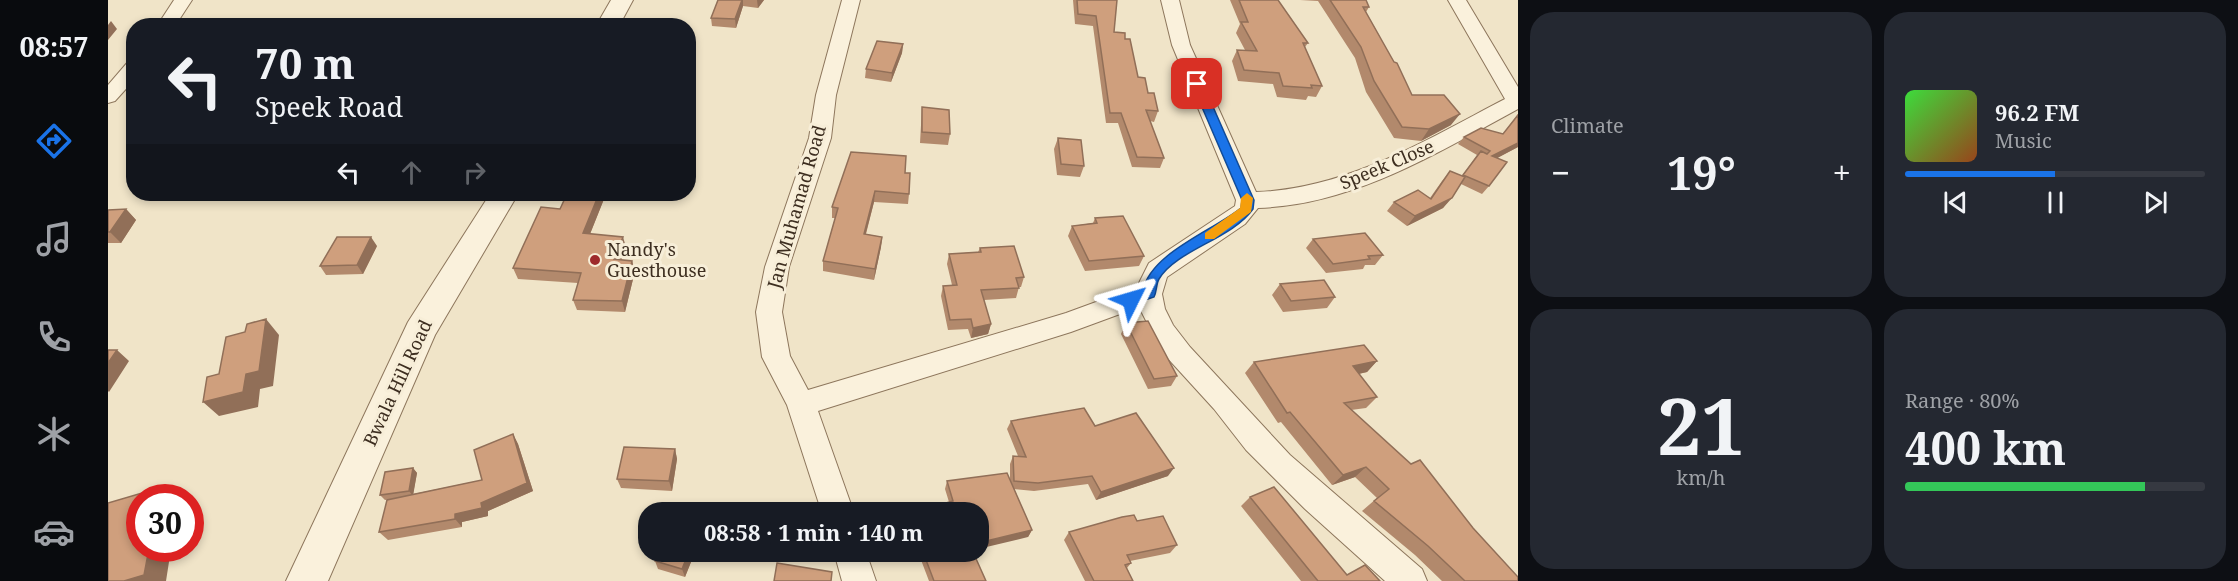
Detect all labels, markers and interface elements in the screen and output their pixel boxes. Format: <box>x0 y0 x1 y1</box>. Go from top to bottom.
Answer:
text: 08:57 <box>19 28 89 65</box>
text: 70 m <box>255 34 355 91</box>
icon: left <box>156 42 234 120</box>
pin <box>1171 58 1222 109</box>
icon: arrive <box>1180 67 1213 100</box>
text: Speek Road <box>255 88 403 125</box>
text: 96.2 FM <box>1995 97 2079 127</box>
text: Climate <box>1551 112 1624 139</box>
icon: directions <box>33 120 75 162</box>
street label: Jan Muhamad Road <box>761 122 831 292</box>
text: Music <box>1995 127 2052 154</box>
street label: Speek Close <box>1336 133 1437 195</box>
text: 19° <box>1667 142 1736 203</box>
text: − <box>1551 150 1570 195</box>
text: + <box>1833 150 1851 195</box>
icon: left <box>332 156 365 189</box>
icon: ahead <box>395 156 428 189</box>
icon: right <box>458 156 491 189</box>
icon: previous <box>1939 186 1972 219</box>
icon: pause <box>2039 186 2072 219</box>
icon: next <box>2139 186 2172 219</box>
icon: music <box>33 218 75 260</box>
place label: Nandy's Guesthouse <box>607 237 706 282</box>
marker: Nandy's Guesthouse <box>588 253 602 267</box>
position arrow <box>1099 268 1163 332</box>
street label: Bwala Hill Road <box>357 315 437 450</box>
icon: phone <box>33 316 75 358</box>
text: 21 <box>1657 372 1745 478</box>
text: Range · 80% <box>1905 387 2019 414</box>
icon: climate <box>33 413 75 455</box>
text: 400 km <box>1905 417 2066 478</box>
text: km/h <box>1676 464 1726 491</box>
speed limit sign: 30 <box>126 484 204 562</box>
icon: car <box>33 511 75 553</box>
text: 08:58 · 1 min · 140 m <box>704 517 923 547</box>

